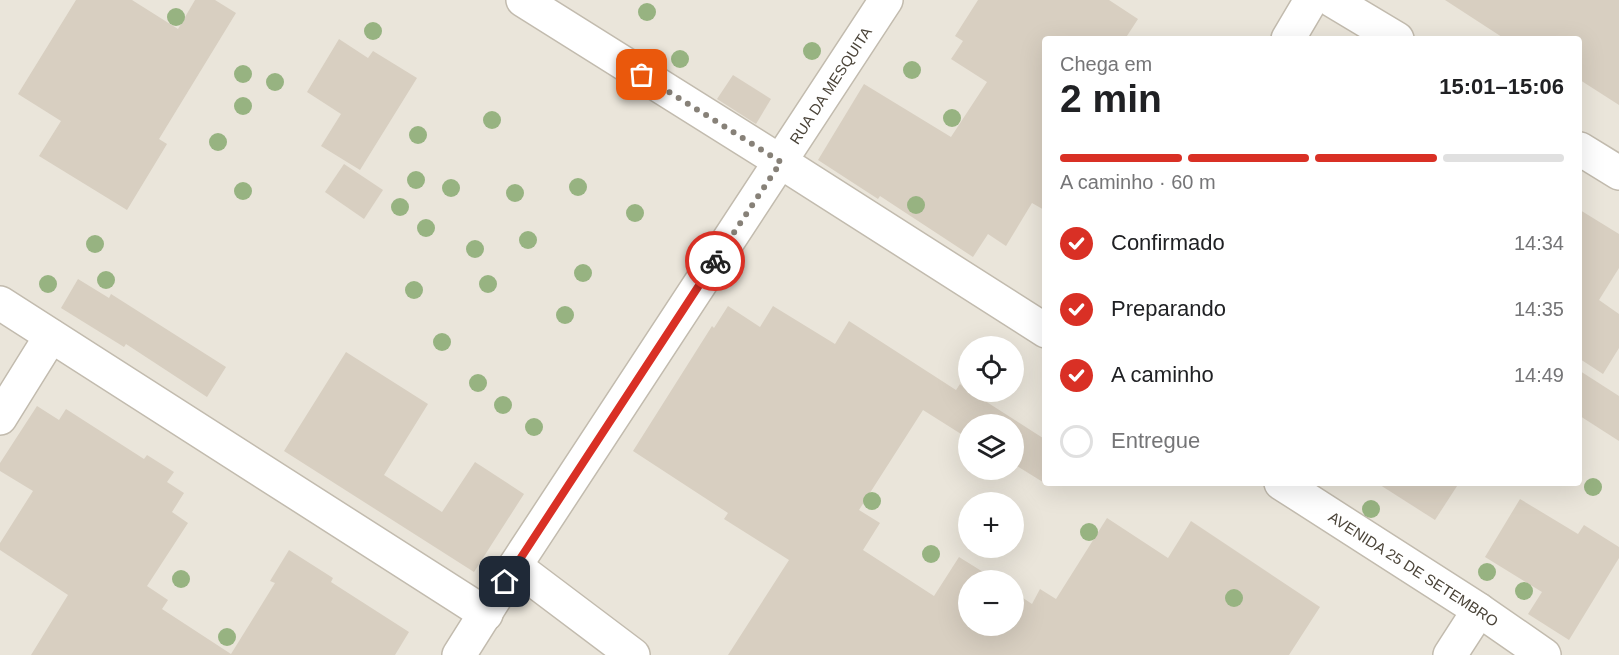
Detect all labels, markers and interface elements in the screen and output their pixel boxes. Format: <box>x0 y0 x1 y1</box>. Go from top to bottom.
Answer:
street label: RUA DA MESQUITA <box>786 23 875 147</box>
pin <box>616 49 667 100</box>
text: Chega em <box>1060 53 1152 75</box>
icon: bag <box>625 58 658 91</box>
text: 15:01–15:06 <box>1439 74 1564 99</box>
text: 2 min <box>1060 77 1162 120</box>
text: A caminho · 60 m <box>1060 171 1216 193</box>
icon: check <box>1060 227 1093 260</box>
text: Confirmado <box>1111 230 1225 255</box>
courier <box>685 231 745 291</box>
text: 14:34 <box>1514 232 1564 254</box>
icon: bike <box>699 245 732 278</box>
icon: check <box>1060 293 1093 326</box>
text: Preparando <box>1111 296 1226 321</box>
text: 14:35 <box>1514 298 1564 320</box>
map controls <box>958 336 1024 636</box>
button: locate <box>958 336 1024 402</box>
icon: check <box>1060 359 1093 392</box>
text: A caminho <box>1111 362 1214 387</box>
text: 14:49 <box>1514 364 1564 386</box>
button: layers <box>958 414 1024 480</box>
text: Entregue <box>1111 428 1200 453</box>
button: + <box>958 492 1024 558</box>
street label: AVENIDA 25 DE SETEMBRO <box>1326 508 1502 629</box>
pin <box>479 556 530 607</box>
icon: home <box>488 565 521 598</box>
button: − <box>958 570 1024 636</box>

